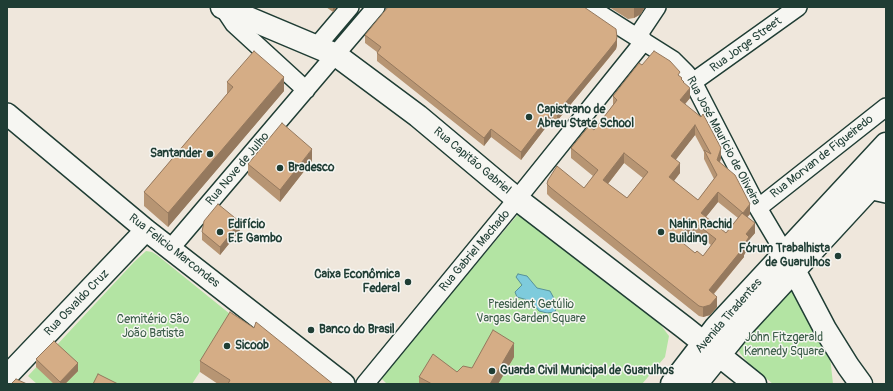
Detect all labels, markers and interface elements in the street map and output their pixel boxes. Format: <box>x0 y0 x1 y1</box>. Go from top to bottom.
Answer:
street label: Rua Jorge Street <box>707 14 785 76</box>
street label: Rua José Maurício de Oliveira <box>683 74 763 208</box>
place label: Capistrano de Abreu State School <box>537 103 634 131</box>
marker: Capistrano de Abreu State School <box>524 112 534 122</box>
street label: Rua Morvan de Figueiredo <box>768 112 876 202</box>
street label: Rua Capitão Gabriel <box>430 124 514 198</box>
street label: Rua Nove de Julho <box>203 130 273 208</box>
place label: Santander <box>150 147 202 161</box>
marker: Santander <box>205 149 215 159</box>
place label: Bradesco <box>288 161 334 175</box>
marker: Bradesco <box>275 163 285 173</box>
street label: Rua Gabriel Machado <box>437 207 513 295</box>
street label: Rua Felicio Marcondes <box>126 211 222 291</box>
place label: Edifício E.E Gambo <box>228 218 282 246</box>
place label: Nahin Rachid Building <box>669 218 732 246</box>
marker: Edifício E.E Gambo <box>215 227 225 237</box>
marker: Nahin Rachid Building <box>656 227 666 237</box>
place label: Fórum Trabalhista de Guarulhos <box>739 242 830 270</box>
marker: Fórum Trabalhista de Guarulhos <box>833 251 843 261</box>
street label: Rua Osvaldo Cruz <box>42 267 112 339</box>
place label: Caixa Econômica Federal <box>314 268 400 296</box>
street label: Avenida Tiradentes <box>693 276 765 356</box>
marker: Caixa Econômica Federal <box>403 277 413 287</box>
park label: President Getúlio Vargas Garden Square <box>476 298 586 326</box>
park label: Cemitério São João Batista <box>117 313 189 341</box>
place label: Banco do Brasil <box>319 323 395 337</box>
marker: Banco do Brasil <box>306 325 316 335</box>
park label: John Fitzgerald Kennedy Square <box>744 331 824 359</box>
place label: Sicoob <box>235 339 269 353</box>
marker: Sicoob <box>222 341 232 351</box>
place label: Guarda Civil Municipal de Guarulhos <box>500 364 674 378</box>
marker: Guarda Civil Municipal de Guarulhos <box>487 366 497 376</box>

